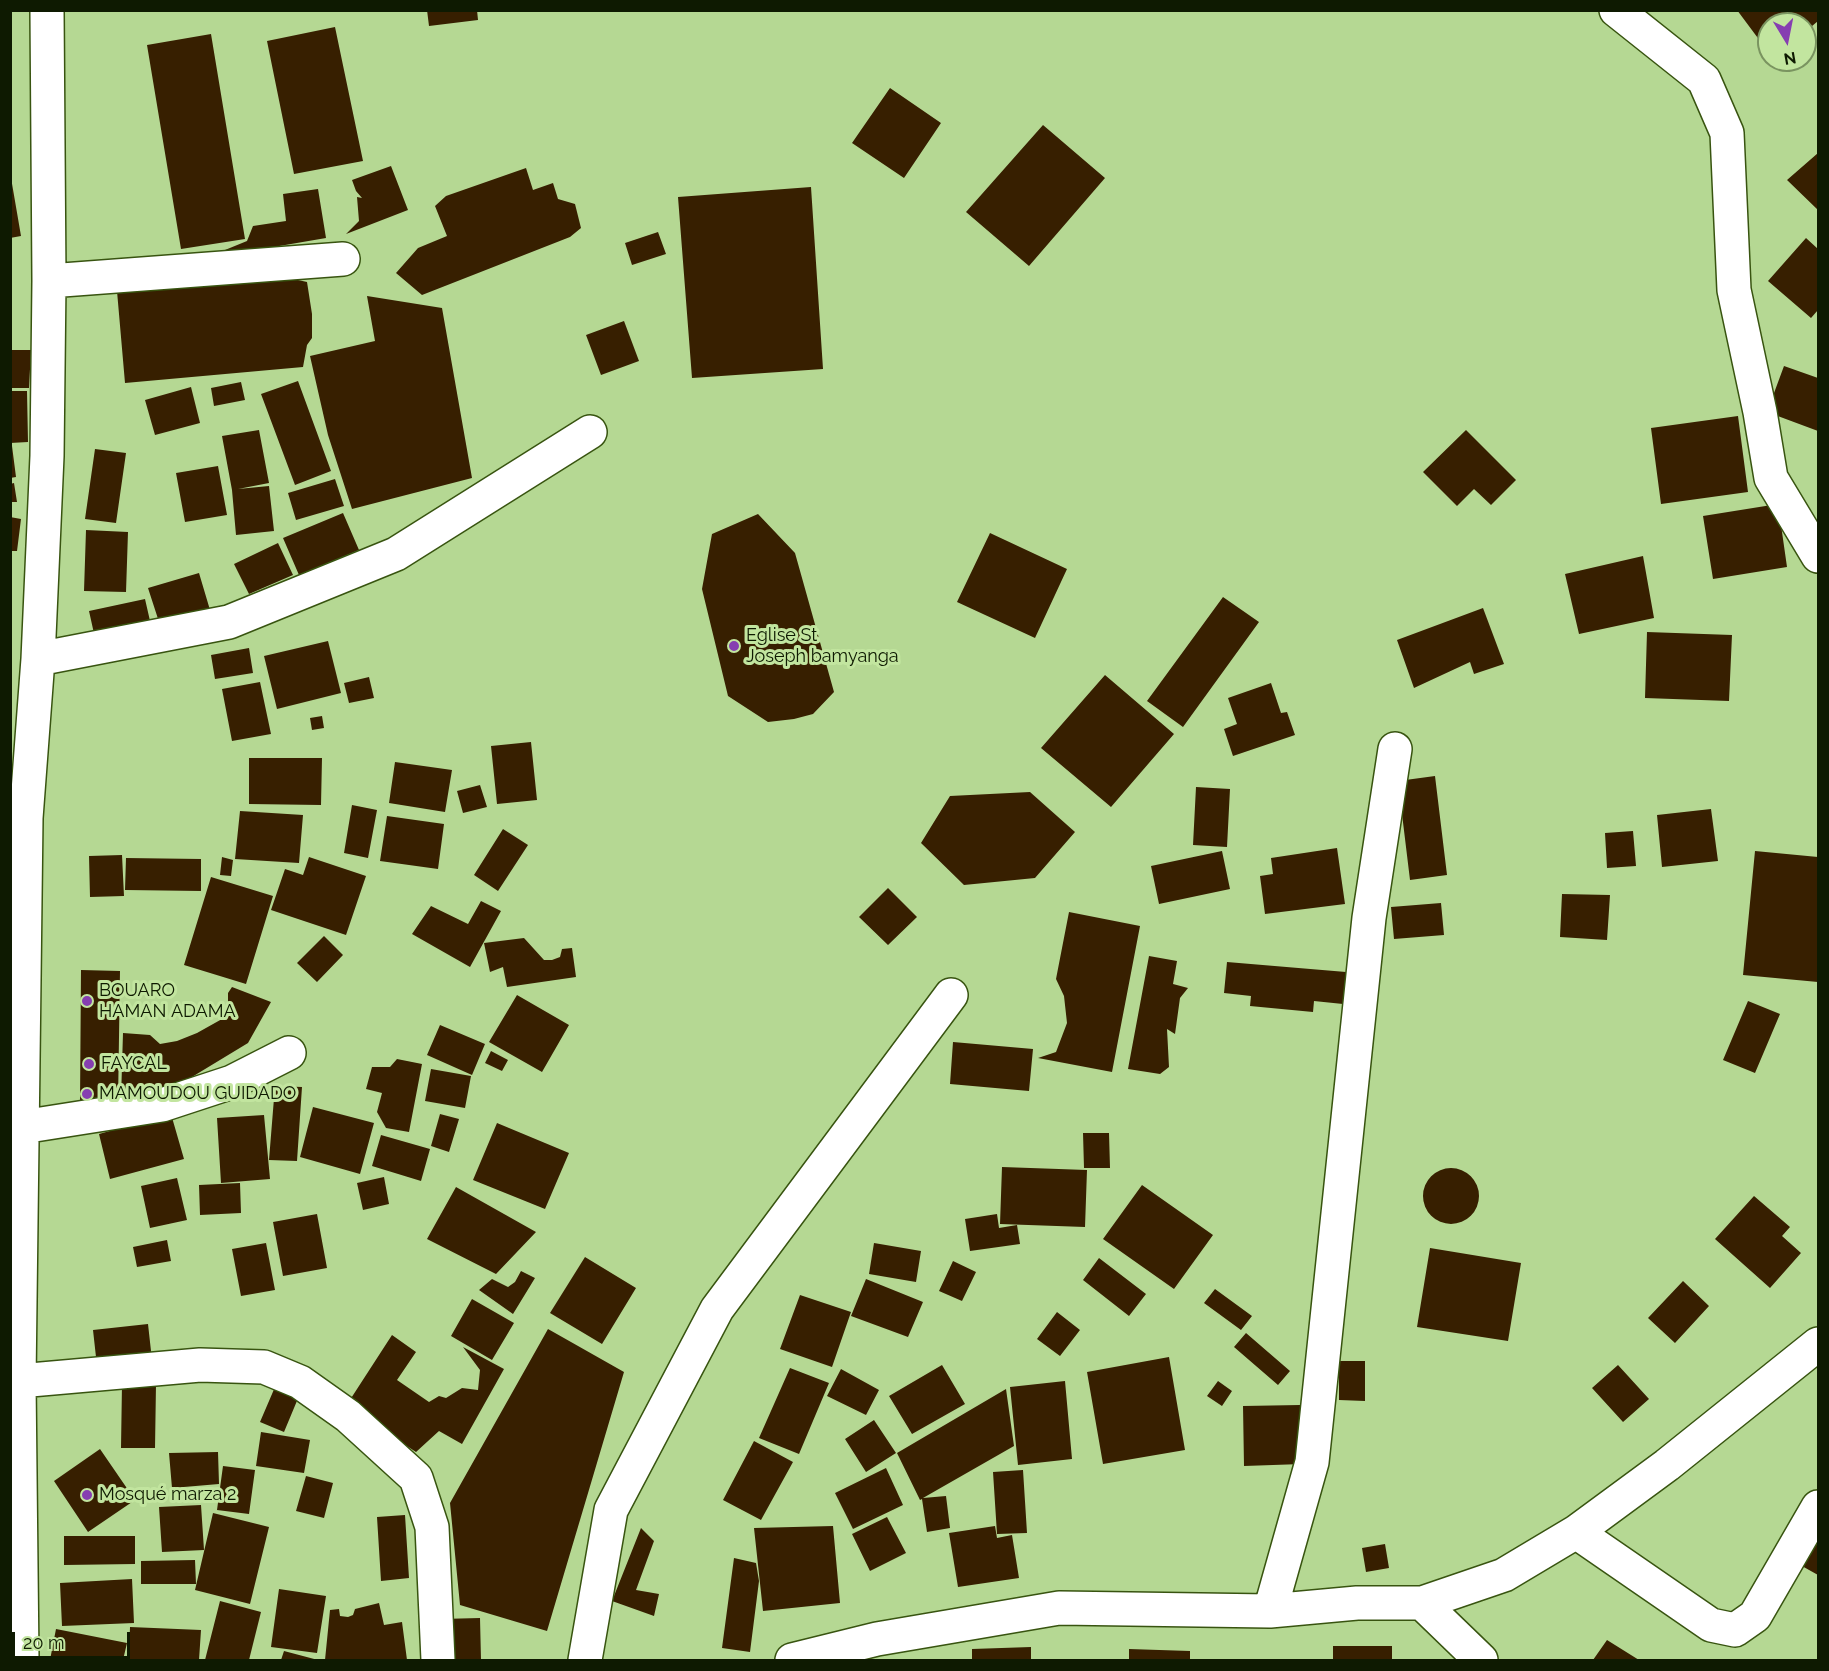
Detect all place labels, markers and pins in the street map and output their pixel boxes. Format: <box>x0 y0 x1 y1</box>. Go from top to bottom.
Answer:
place label: Eglise St Joseph bamyanga <box>746 625 899 668</box>
marker: Eglise St Joseph bamyanga <box>727 639 741 653</box>
place label: BOUARO HAMAN ADAMA <box>99 980 236 1022</box>
marker: BOUARO HAMAN ADAMA <box>80 994 94 1008</box>
place label: FAYCAL <box>101 1053 167 1075</box>
marker: FAYCAL <box>82 1057 96 1071</box>
place label: MAMOUDOU GUIDADO <box>99 1083 296 1105</box>
marker: MAMOUDOU GUIDADO <box>80 1087 94 1101</box>
place label: Mosqué marza 2 <box>99 1484 236 1506</box>
marker: Mosqué marza 2 <box>80 1488 94 1502</box>

